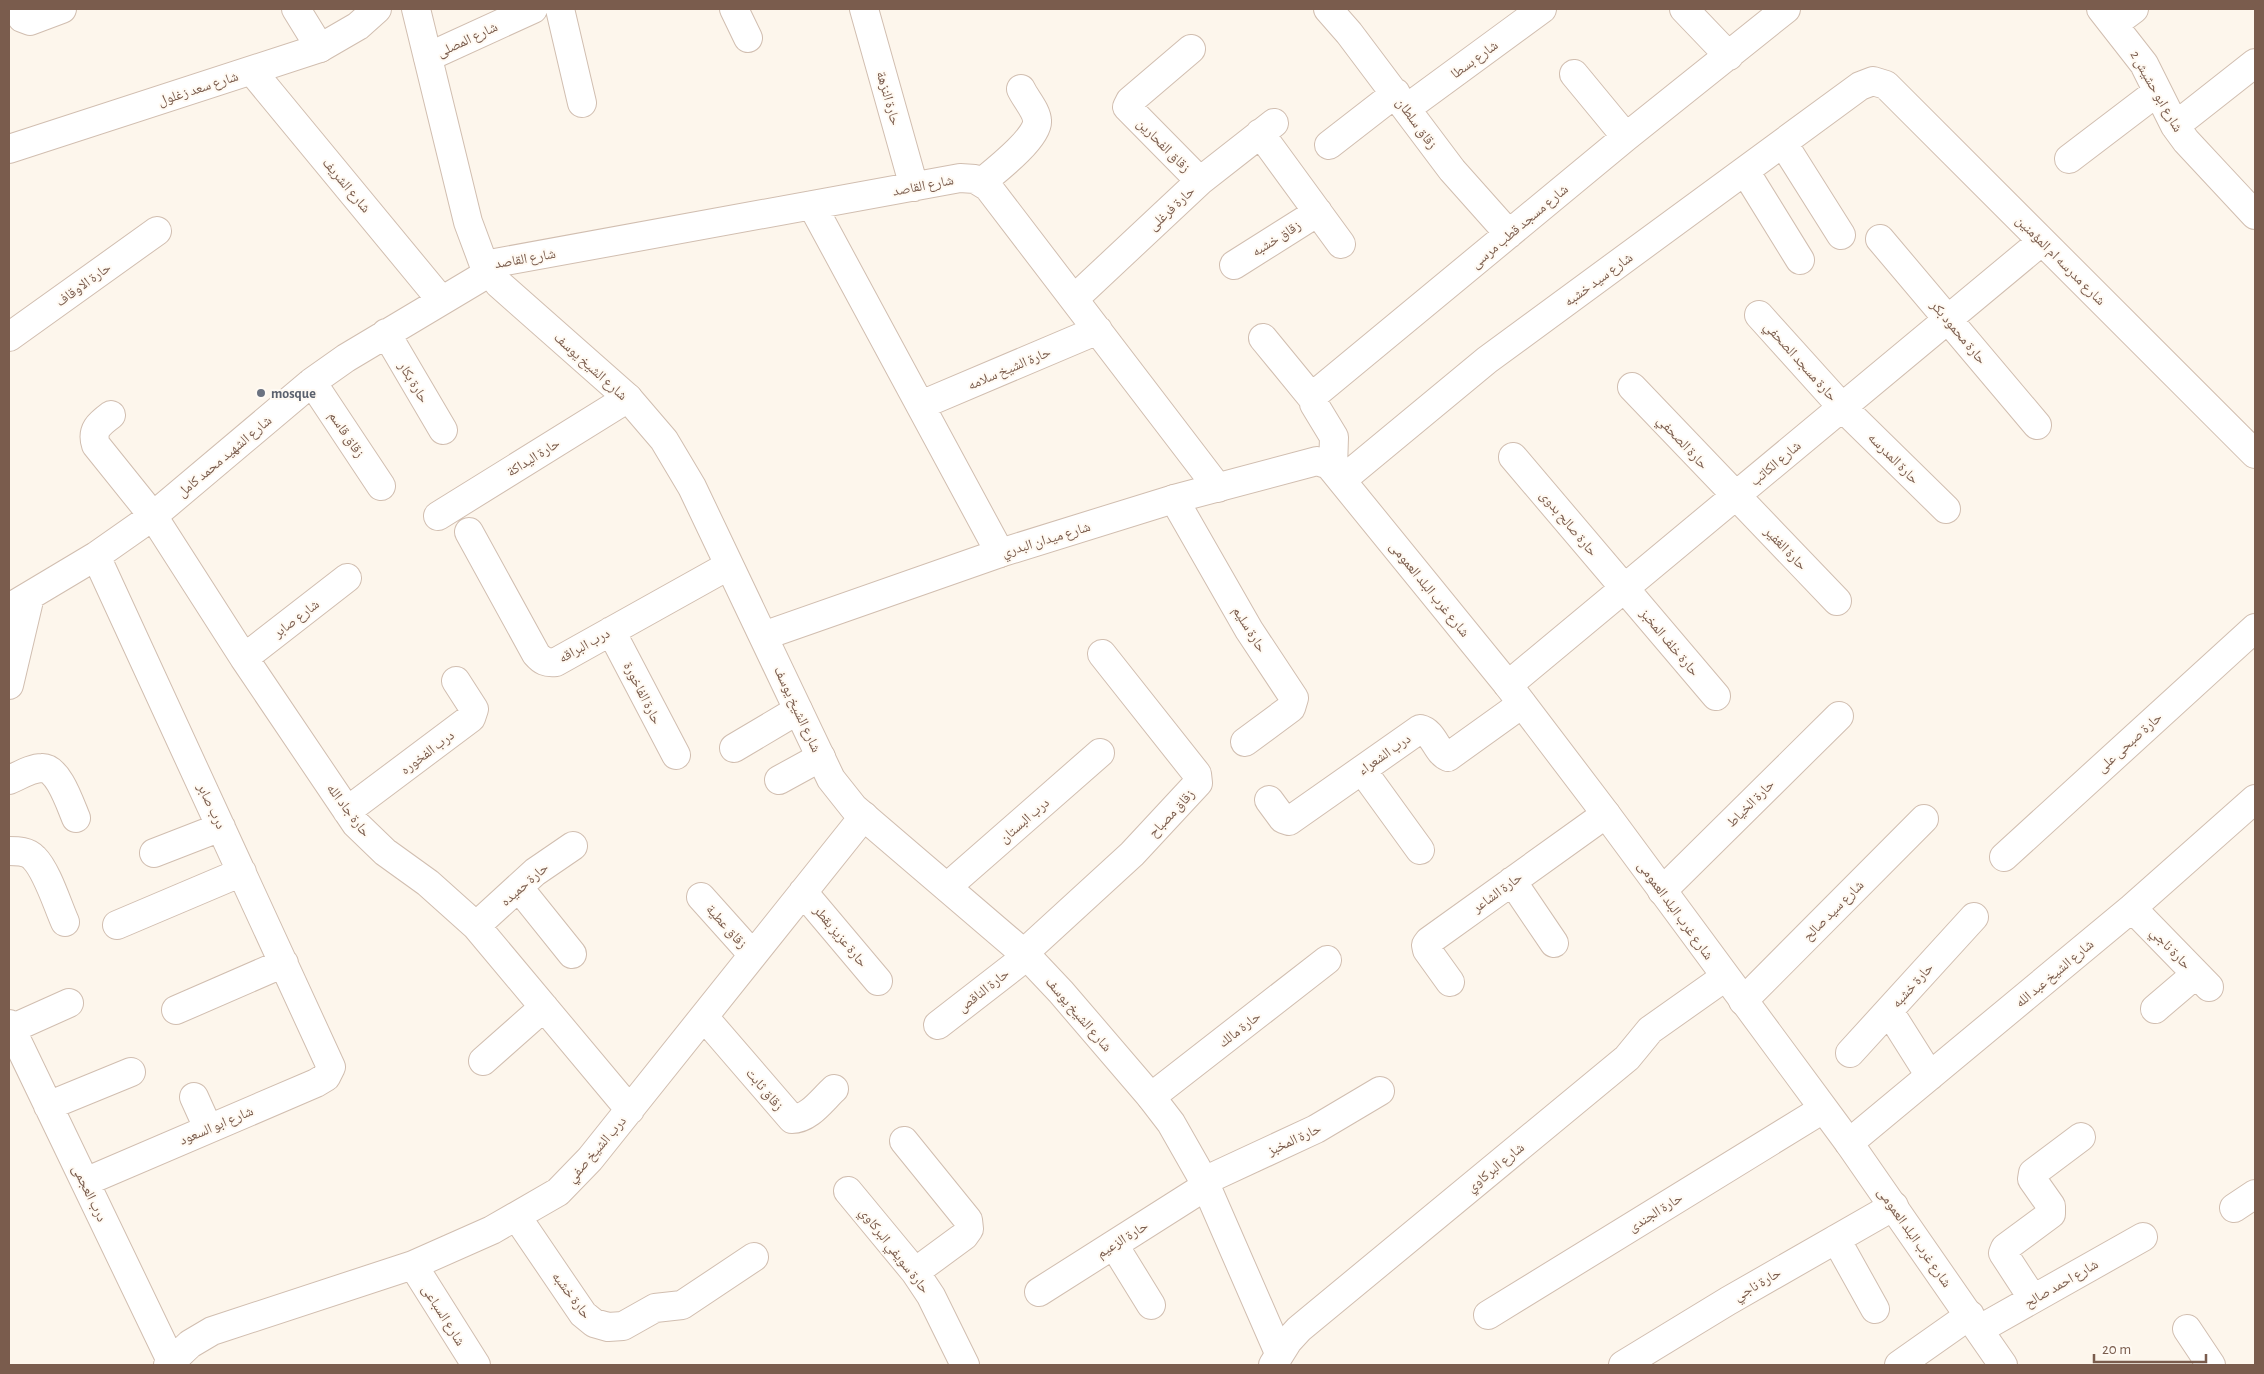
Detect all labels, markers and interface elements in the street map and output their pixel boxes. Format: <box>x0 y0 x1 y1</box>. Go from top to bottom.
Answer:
street label: شارع المصلى <box>435 20 501 62</box>
street label: شارع بسطا <box>1448 38 1502 83</box>
street label: شارع ابو حشيش 2 <box>2126 49 2185 135</box>
street label: شارع سعد زغلول <box>156 69 241 110</box>
street label: حارة النزهة <box>873 70 902 127</box>
street label: زقاق سلطان <box>1392 95 1439 152</box>
street label: زقاق الفحارين <box>1133 116 1193 176</box>
street label: شارع الشريف <box>318 156 373 217</box>
street label: شارع القاصد <box>892 173 955 201</box>
street label: شارع مسجد قطب مرسى <box>1468 182 1572 273</box>
street label: حارة فرغلى <box>1146 184 1198 234</box>
street label: شارع مدرسه ام المؤمنين <box>2011 213 2108 310</box>
street label: زقاق خشبه <box>1250 218 1304 260</box>
street label: شارع القاصد <box>494 247 557 273</box>
street label: شارع سيد خشبه <box>1562 250 1637 311</box>
street label: حارة الاوقاف <box>53 260 114 310</box>
street label: حارة محمود بكر <box>1926 298 1989 368</box>
street label: حارة مسجد الصحفي <box>1758 319 1839 406</box>
street label: شارع الشيخ يوسف <box>550 330 630 405</box>
street label: حارة الشيخ سلامه <box>966 345 1054 395</box>
street label: حارة بكار <box>394 359 431 406</box>
marker: mosque <box>255 387 267 399</box>
place label: mosque <box>271 387 316 401</box>
street label: زقاق قاسم <box>324 409 367 461</box>
street label: شارع الشهيد محمد كامل <box>175 413 276 502</box>
street label: حارة الصحفي <box>1652 413 1710 475</box>
street label: حارة المدرسه <box>1864 431 1921 488</box>
street label: حارة اليداكة <box>505 436 563 480</box>
street label: شارع الكاتب <box>1748 439 1805 490</box>
street label: حارة صالح بدوى <box>1535 488 1600 560</box>
street label: شارع ميدان البدري <box>1000 520 1093 563</box>
street label: حارة الغفير <box>1760 524 1809 574</box>
street label: شارع غرب البلد العمومى <box>1385 539 1472 641</box>
street label: شارع صابر <box>270 597 323 643</box>
street label: حارة سليم <box>1228 604 1269 656</box>
street label: حارة خلف المخبز <box>1636 606 1701 680</box>
street label: درب البراقه <box>557 626 613 666</box>
street label: حارة الفاخورة <box>620 660 664 727</box>
street label: شارع الشيخ يوسف <box>769 664 823 755</box>
street label: حارة صبحى على <box>2094 710 2166 776</box>
street label: درب الفخوره <box>398 728 458 778</box>
street label: درب الشعراء <box>1356 732 1414 779</box>
street label: حارة الخياط <box>1724 777 1778 831</box>
street label: درب صابر <box>193 781 228 832</box>
street label: حارة جاد الله <box>323 781 373 840</box>
street label: زقاق مصباح <box>1146 787 1199 842</box>
street label: درب البستان <box>997 795 1053 847</box>
street label: شارع غرب البلد العمومى <box>1633 859 1716 964</box>
street label: حارة حميده <box>498 860 552 910</box>
street label: حارة الشاعر <box>1469 870 1526 917</box>
street label: شارع سيد صالح <box>1801 878 1868 945</box>
street label: زقاق عطية <box>702 902 749 952</box>
street label: حارة عزيز بقطر <box>809 903 870 971</box>
street label: حارة ناجي <box>2145 925 2193 975</box>
street label: شارع الشيخ عبد الله <box>2013 937 2098 1012</box>
street label: حارة خشبه <box>1889 961 1937 1011</box>
street label: حارة الناقص <box>955 966 1013 1016</box>
street label: شارع الشيخ يوسف <box>1041 975 1114 1056</box>
street label: حارة مالك <box>1216 1009 1264 1051</box>
street label: زقاق ثابت <box>742 1066 786 1114</box>
street label: شارع ابو السعود <box>177 1104 256 1150</box>
street label: درب الشيخ صفي <box>564 1114 632 1188</box>
street label: حارة المخبز <box>1265 1121 1324 1160</box>
street label: شارع البركاوي <box>1464 1140 1529 1198</box>
street label: درب العجمى <box>69 1163 109 1225</box>
street label: شارع غرب البلد العمومى <box>1873 1185 1954 1291</box>
street label: حارة الجندى <box>1626 1191 1686 1236</box>
street label: حارة سويفي البركاوي <box>854 1205 932 1298</box>
street label: حارة الزعيم <box>1095 1219 1152 1263</box>
street label: شارع احمد صالح <box>2022 1257 2102 1312</box>
street label: حارة ناجي <box>1732 1266 1785 1307</box>
street label: حارة خشبه <box>548 1270 593 1322</box>
street label: شارع السباعى <box>417 1283 467 1349</box>
scale bar <box>2094 1332 2206 1364</box>
text: 20 m <box>2102 1342 2131 1357</box>

